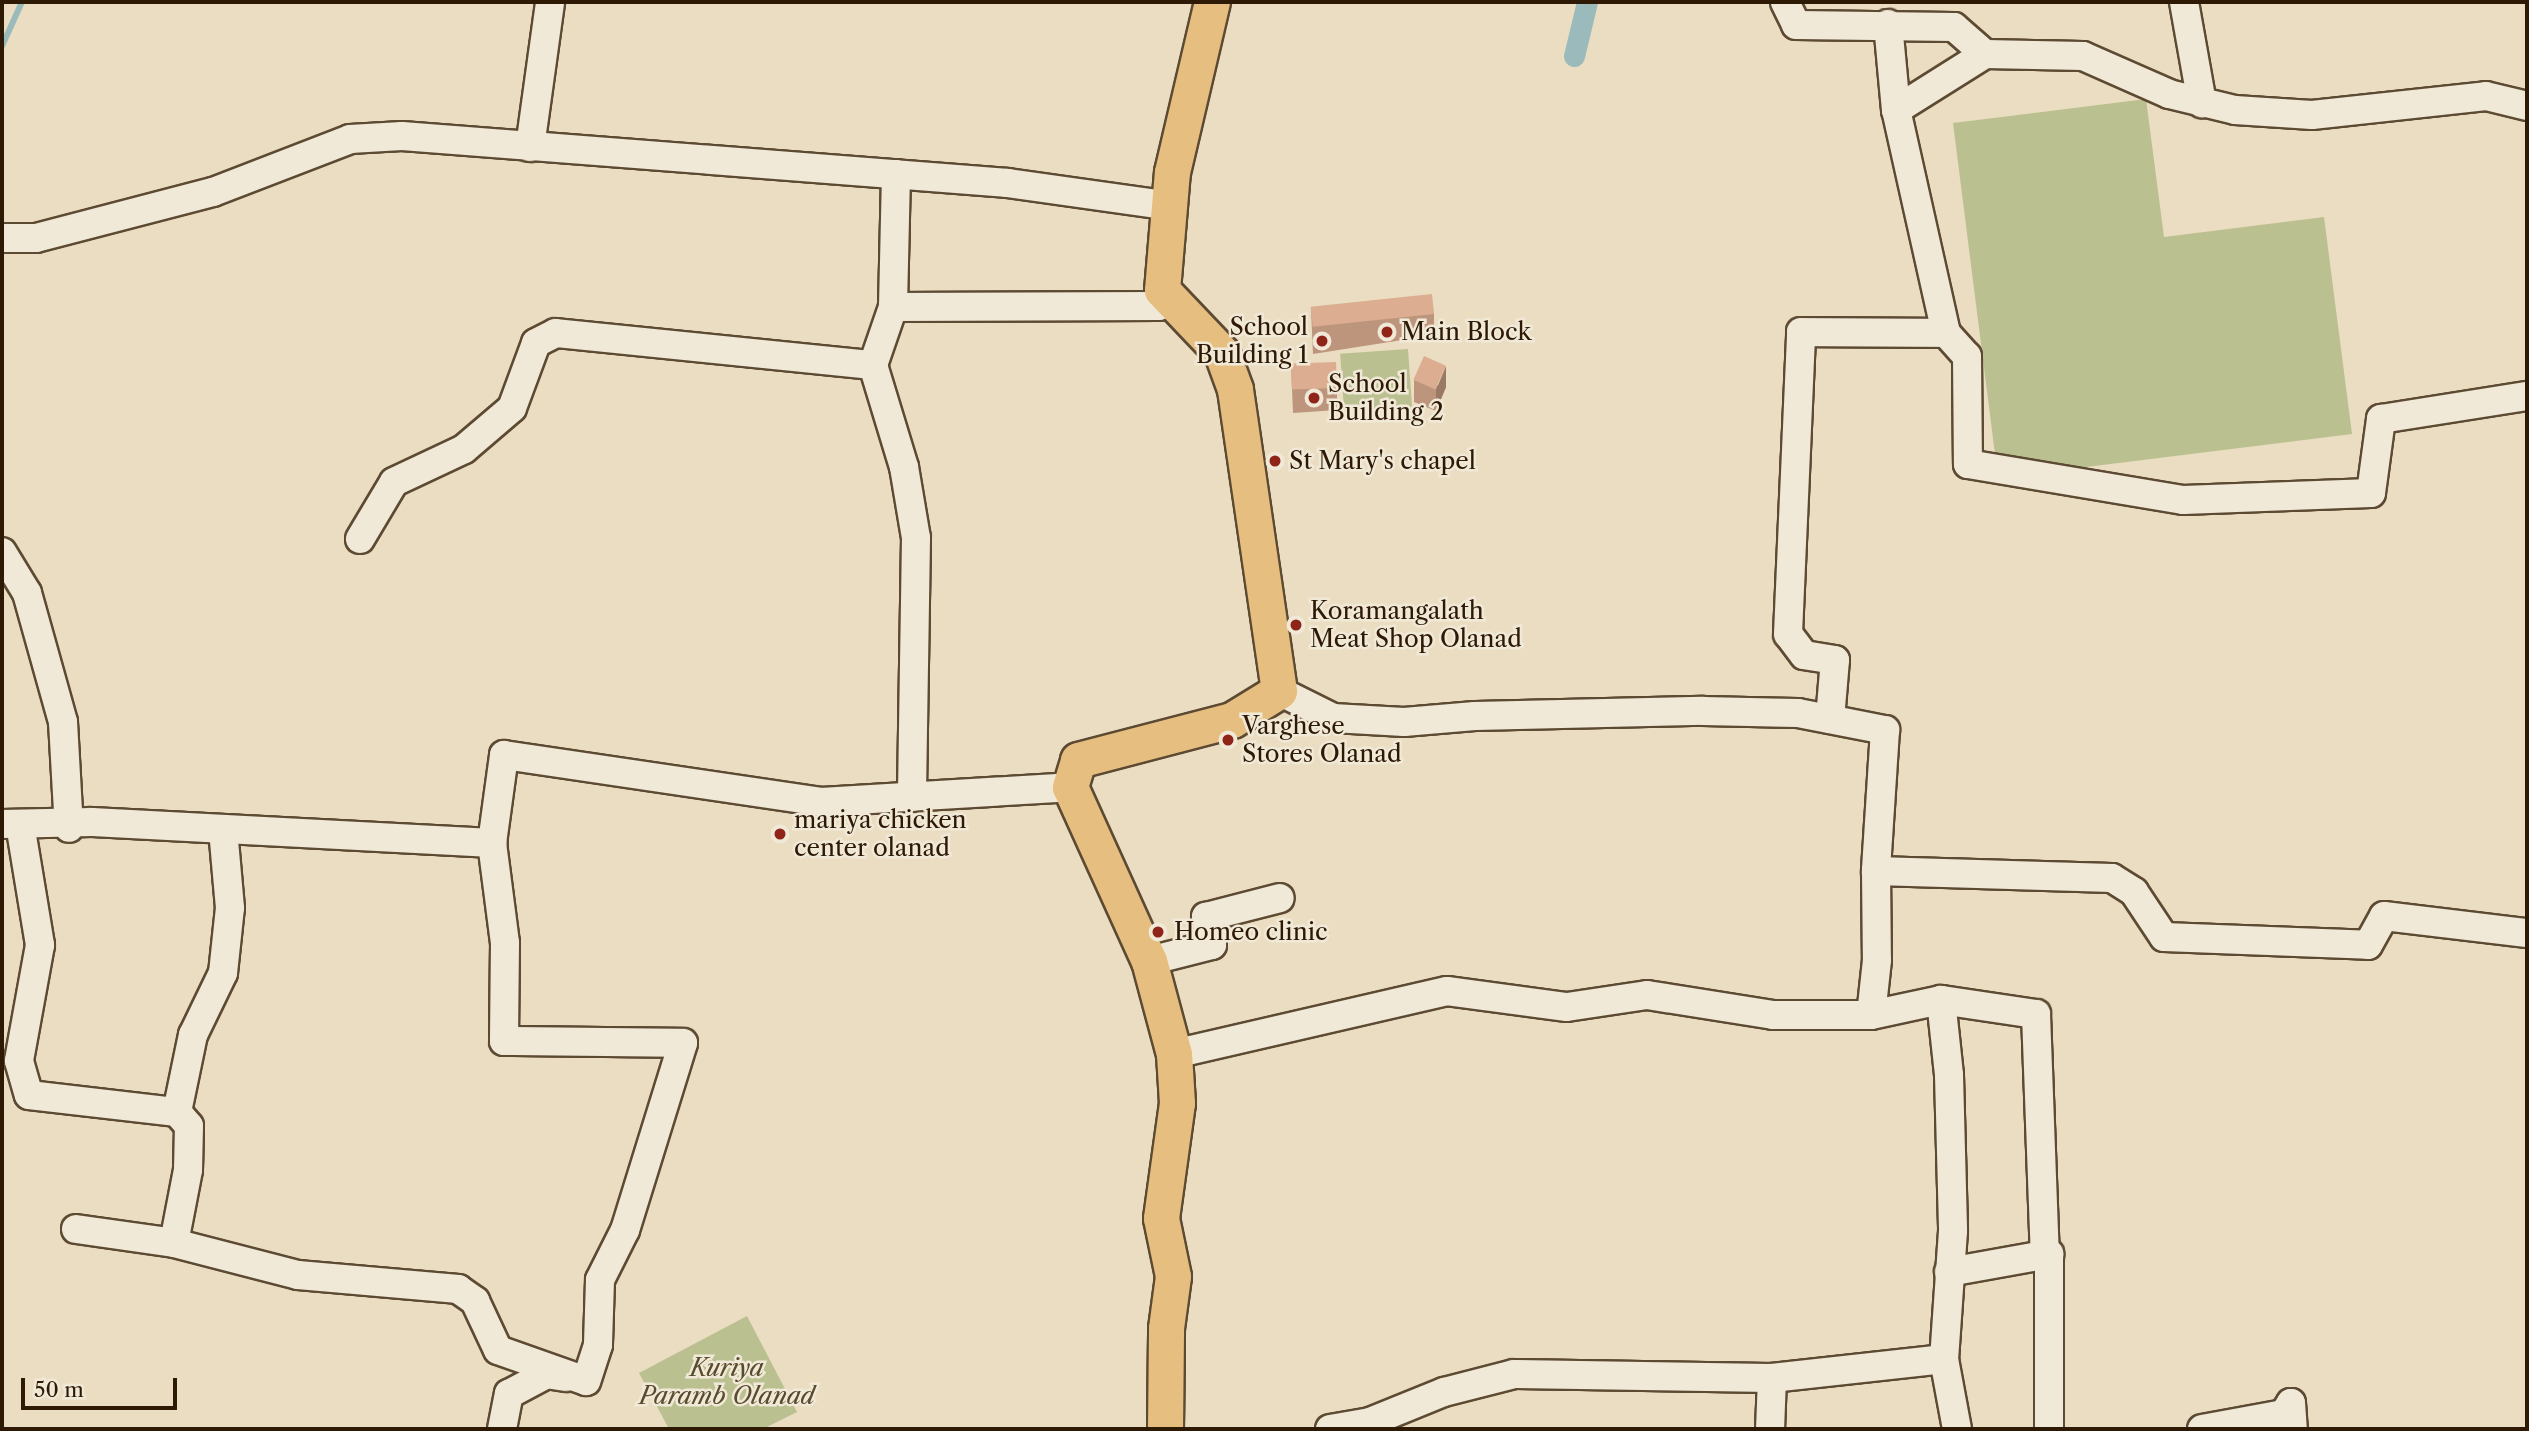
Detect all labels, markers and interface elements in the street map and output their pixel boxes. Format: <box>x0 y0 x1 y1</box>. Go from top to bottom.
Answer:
place label: School Building 1 <box>1196 313 1308 369</box>
place label: Main Block <box>1401 318 1531 346</box>
marker: Main Block <box>1379 324 1395 340</box>
marker: School Building 1 <box>1314 333 1330 349</box>
place label: School Building 2 <box>1328 370 1444 426</box>
marker: School Building 2 <box>1306 390 1322 406</box>
place label: St Mary's chapel <box>1289 447 1476 475</box>
marker: St Mary's chapel <box>1267 453 1283 469</box>
place label: Koramangalath Meat Shop Olanad <box>1310 597 1522 653</box>
marker: Koramangalath Meat Shop Olanad <box>1288 617 1304 633</box>
place label: Varghese Stores Olanad <box>1242 712 1401 768</box>
marker: Varghese Stores Olanad <box>1220 732 1236 748</box>
place label: mariya chicken center olanad <box>794 806 967 862</box>
marker: mariya chicken center olanad <box>772 826 788 842</box>
place label: Homeo clinic <box>1174 918 1328 946</box>
marker: Homeo clinic <box>1148 922 1168 942</box>
park label: Kuriya Paramb Olanad <box>639 1354 815 1410</box>
scale bar <box>24 1364 180 1408</box>
text: 50 m <box>34 1377 84 1402</box>

